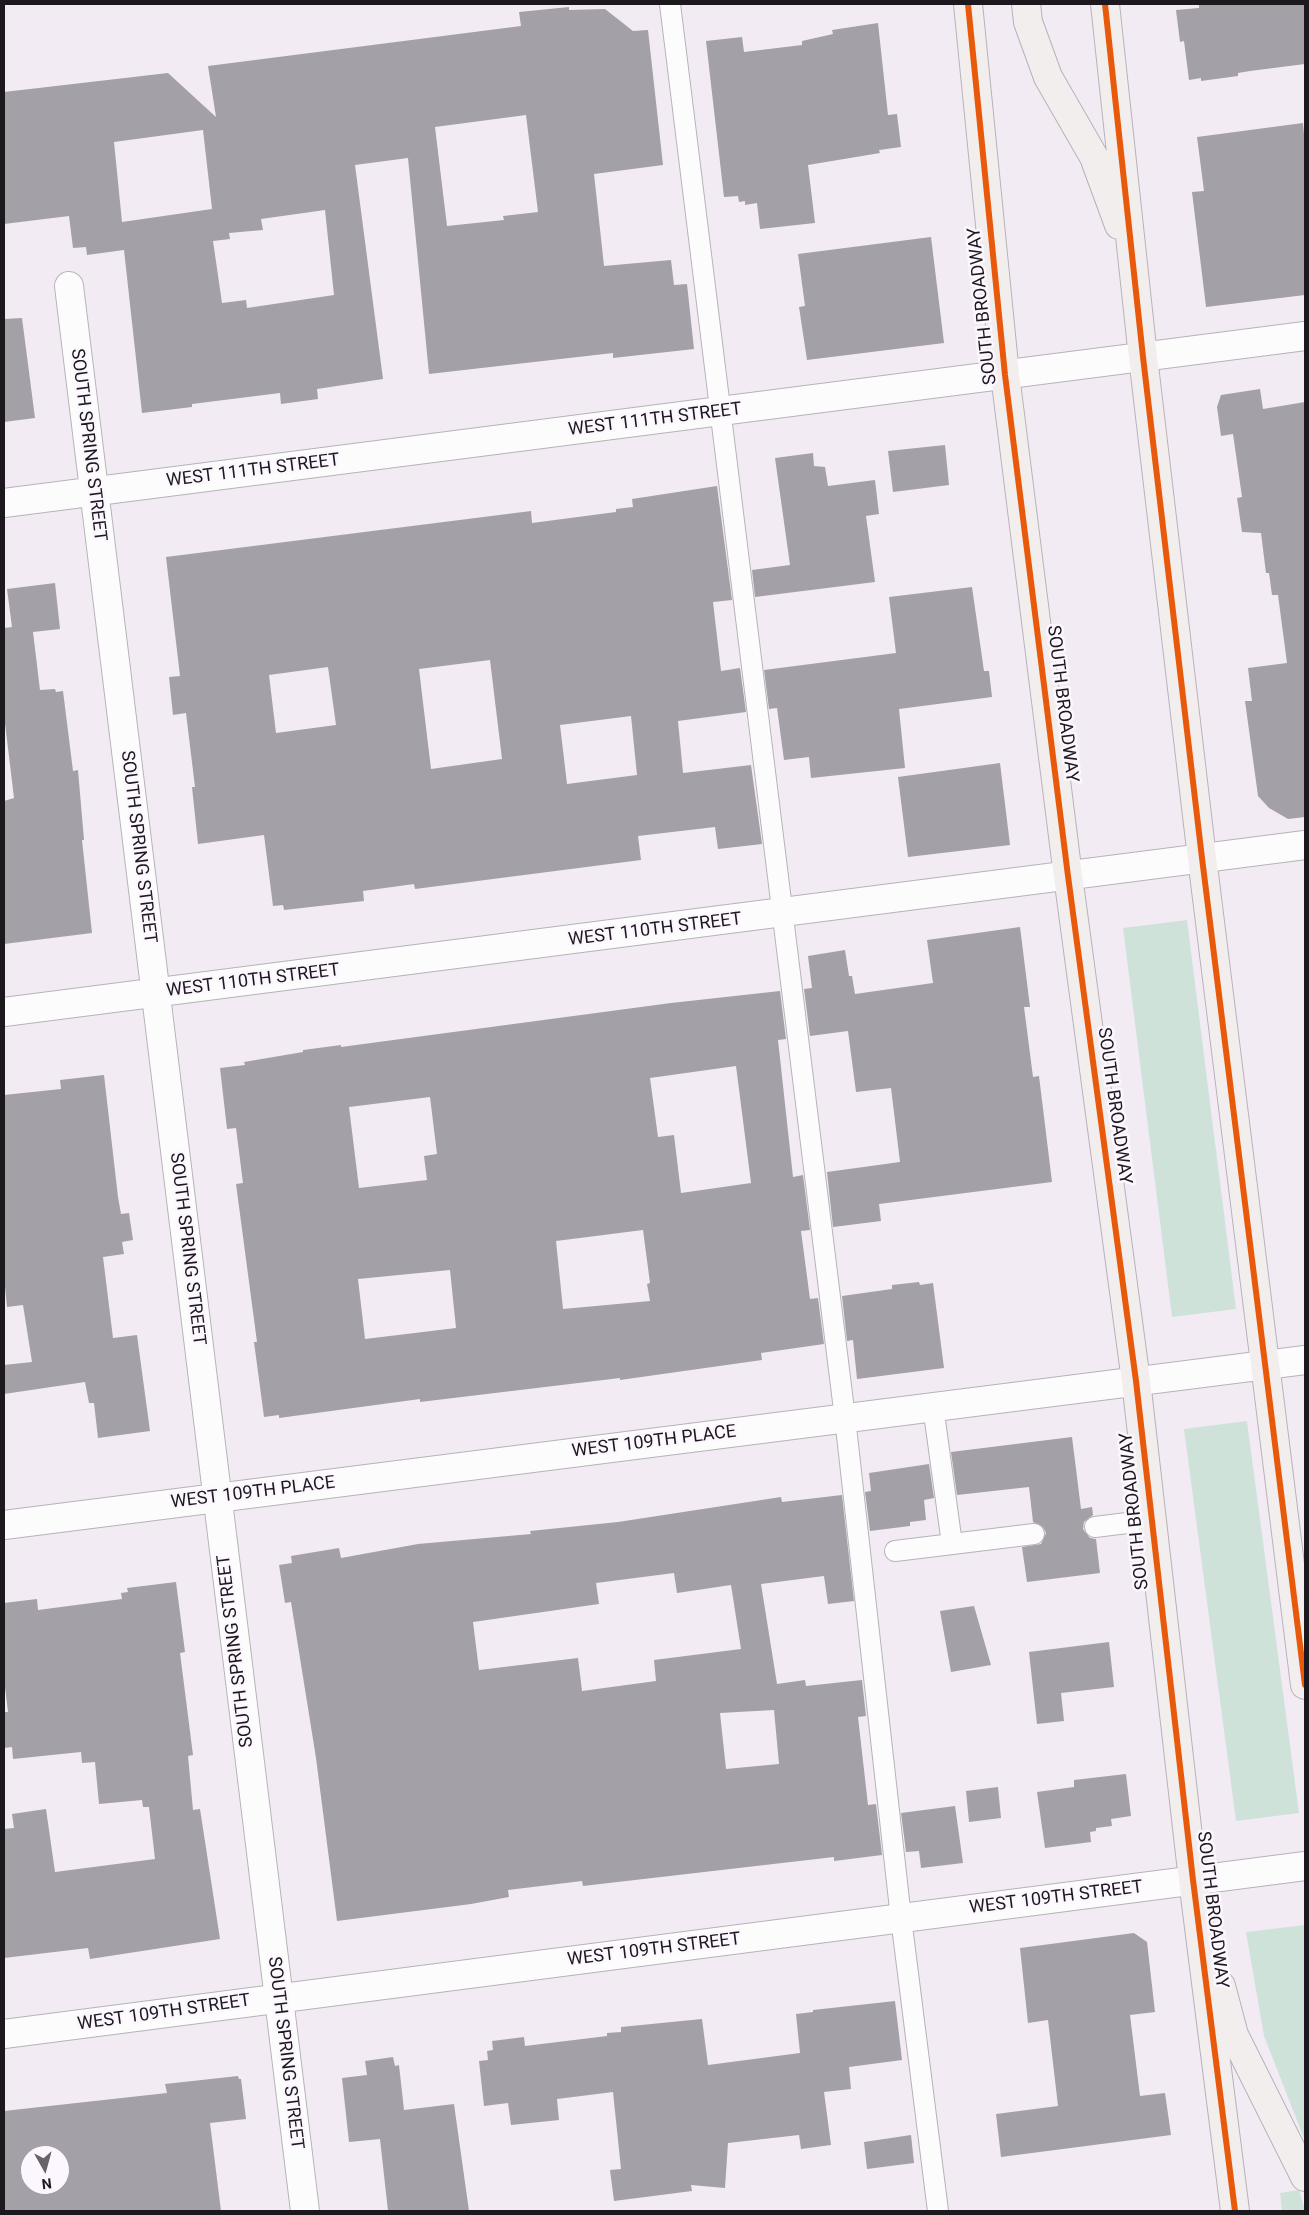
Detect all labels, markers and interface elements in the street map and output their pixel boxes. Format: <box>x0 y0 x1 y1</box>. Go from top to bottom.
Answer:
street label: SOUTH BROADWAY <box>964 226 1002 386</box>
street label: SOUTH SPRING STREET <box>65 347 111 543</box>
street label: WEST 111TH STREET <box>567 399 743 441</box>
street label: WEST 111TH STREET <box>165 450 341 492</box>
street label: SOUTH BROADWAY <box>1042 624 1082 784</box>
street label: SOUTH SPRING STREET <box>115 749 161 945</box>
street label: WEST 110TH STREET <box>567 909 743 951</box>
street label: WEST 110TH STREET <box>165 960 341 1002</box>
street label: SOUTH BROADWAY <box>1092 1026 1136 1186</box>
street label: SOUTH SPRING STREET <box>164 1151 210 1347</box>
street label: WEST 109TH PLACE <box>571 1421 737 1463</box>
street label: SOUTH BROADWAY <box>1116 1431 1154 1591</box>
street label: WEST 109TH PLACE <box>170 1472 336 1514</box>
street label: SOUTH SPRING STREET <box>213 1553 259 1749</box>
street label: SOUTH BROADWAY <box>1192 1830 1232 1990</box>
street label: WEST 109TH STREET <box>968 1877 1144 1919</box>
street label: WEST 109TH STREET <box>566 1929 742 1971</box>
street label: SOUTH SPRING STREET <box>262 1955 308 2151</box>
street label: WEST 109TH STREET <box>76 1990 252 2036</box>
north arrow <box>20 2145 70 2195</box>
text: N <box>41 2175 53 2192</box>

